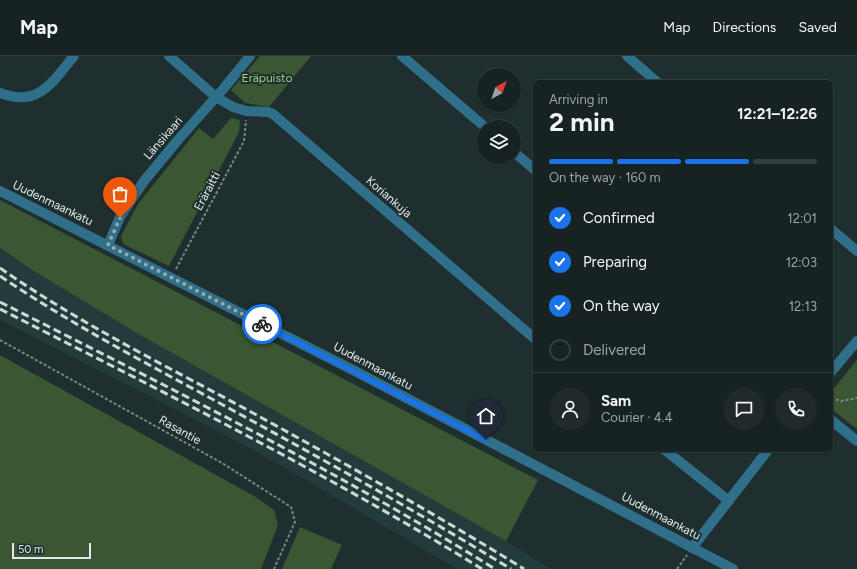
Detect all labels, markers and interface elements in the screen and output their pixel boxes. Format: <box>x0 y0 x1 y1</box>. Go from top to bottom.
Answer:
text: Map <box>20 16 58 39</box>
text: Map <box>663 19 691 36</box>
text: Directions <box>713 19 776 36</box>
text: Saved <box>798 19 837 36</box>
north arrow <box>477 68 521 112</box>
map controls <box>477 68 521 164</box>
park label: Eräpuisto <box>242 71 292 85</box>
text: Arriving in <box>549 92 608 107</box>
text: 12:21–12:26 <box>737 105 817 123</box>
text: 2 min <box>549 106 615 138</box>
street label: Länsikaari <box>141 114 185 162</box>
button: layers <box>477 120 521 164</box>
street label: Eräraitti <box>191 169 223 213</box>
text: On the way · 160 m <box>549 170 661 185</box>
street label: Koriankuja <box>363 173 415 221</box>
street label: Uudenmaankatu <box>11 177 95 229</box>
pin <box>103 177 137 218</box>
icon: bag <box>109 183 131 205</box>
icon: check <box>549 207 571 229</box>
text: Confirmed <box>583 209 655 227</box>
text: 12:01 <box>787 211 817 226</box>
icon: check <box>549 251 571 273</box>
text: Preparing <box>583 253 647 271</box>
text: 12:03 <box>786 255 817 270</box>
icon: check <box>549 295 571 317</box>
text: On the way <box>583 297 660 315</box>
text: 12:13 <box>789 299 817 314</box>
courier <box>242 304 282 344</box>
icon: bike <box>251 313 273 335</box>
street label: Uudenmaankatu <box>331 339 415 393</box>
text: Delivered <box>583 341 646 359</box>
button: person <box>549 388 591 430</box>
button: chat <box>723 388 765 430</box>
button: phone <box>775 388 817 430</box>
text: Sam <box>601 392 631 410</box>
pin <box>469 399 503 440</box>
icon: home <box>475 405 497 427</box>
text: Courier · 4.4 <box>601 410 673 425</box>
street label: Rasantie <box>157 413 204 447</box>
street label: Uudenmaankatu <box>619 489 703 543</box>
scale bar <box>12 541 91 560</box>
text: 50 m <box>18 543 43 556</box>

